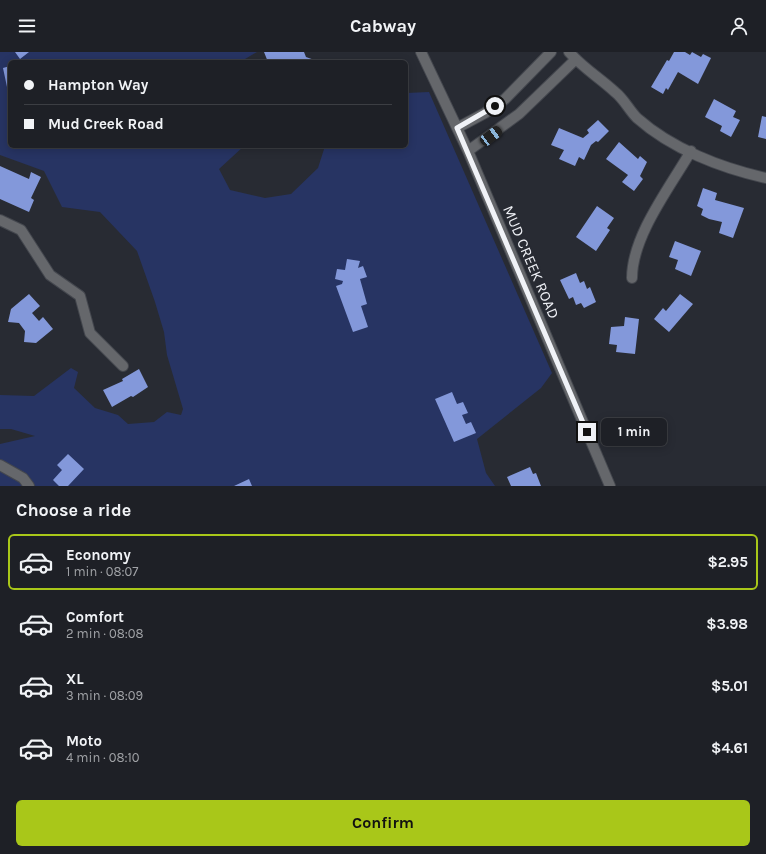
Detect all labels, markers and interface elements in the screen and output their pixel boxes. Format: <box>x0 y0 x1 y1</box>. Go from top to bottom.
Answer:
icon: menu <box>16 15 38 37</box>
text: Cabway <box>350 15 416 37</box>
icon: person <box>728 15 750 37</box>
text: Hampton Way <box>48 76 148 94</box>
route start <box>486 97 504 115</box>
text: Mud Creek Road <box>48 115 164 133</box>
car <box>478 124 504 148</box>
street label: MUD CREEK ROAD <box>499 203 563 321</box>
callout: 1 min <box>601 418 667 446</box>
route end <box>578 423 596 441</box>
text: 1 min <box>618 424 650 439</box>
text: Choose a ride <box>16 499 131 521</box>
icon: car <box>18 544 54 580</box>
text: Economy <box>66 546 131 564</box>
text: $2.95 <box>707 553 748 571</box>
text: 1 min · 08:07 <box>66 564 138 579</box>
icon: car <box>18 606 54 642</box>
text: Comfort <box>66 608 124 626</box>
text: $3.98 <box>706 615 748 633</box>
text: 2 min · 08:08 <box>66 626 143 641</box>
icon: car <box>18 668 54 704</box>
text: XL <box>66 670 84 688</box>
text: $5.01 <box>711 677 748 695</box>
text: 3 min · 08:09 <box>66 688 143 703</box>
icon: car <box>18 730 54 766</box>
text: Moto <box>66 732 102 750</box>
text: $4.61 <box>711 739 748 757</box>
text: 4 min · 08:10 <box>66 750 139 765</box>
button: Confirm <box>16 800 750 846</box>

